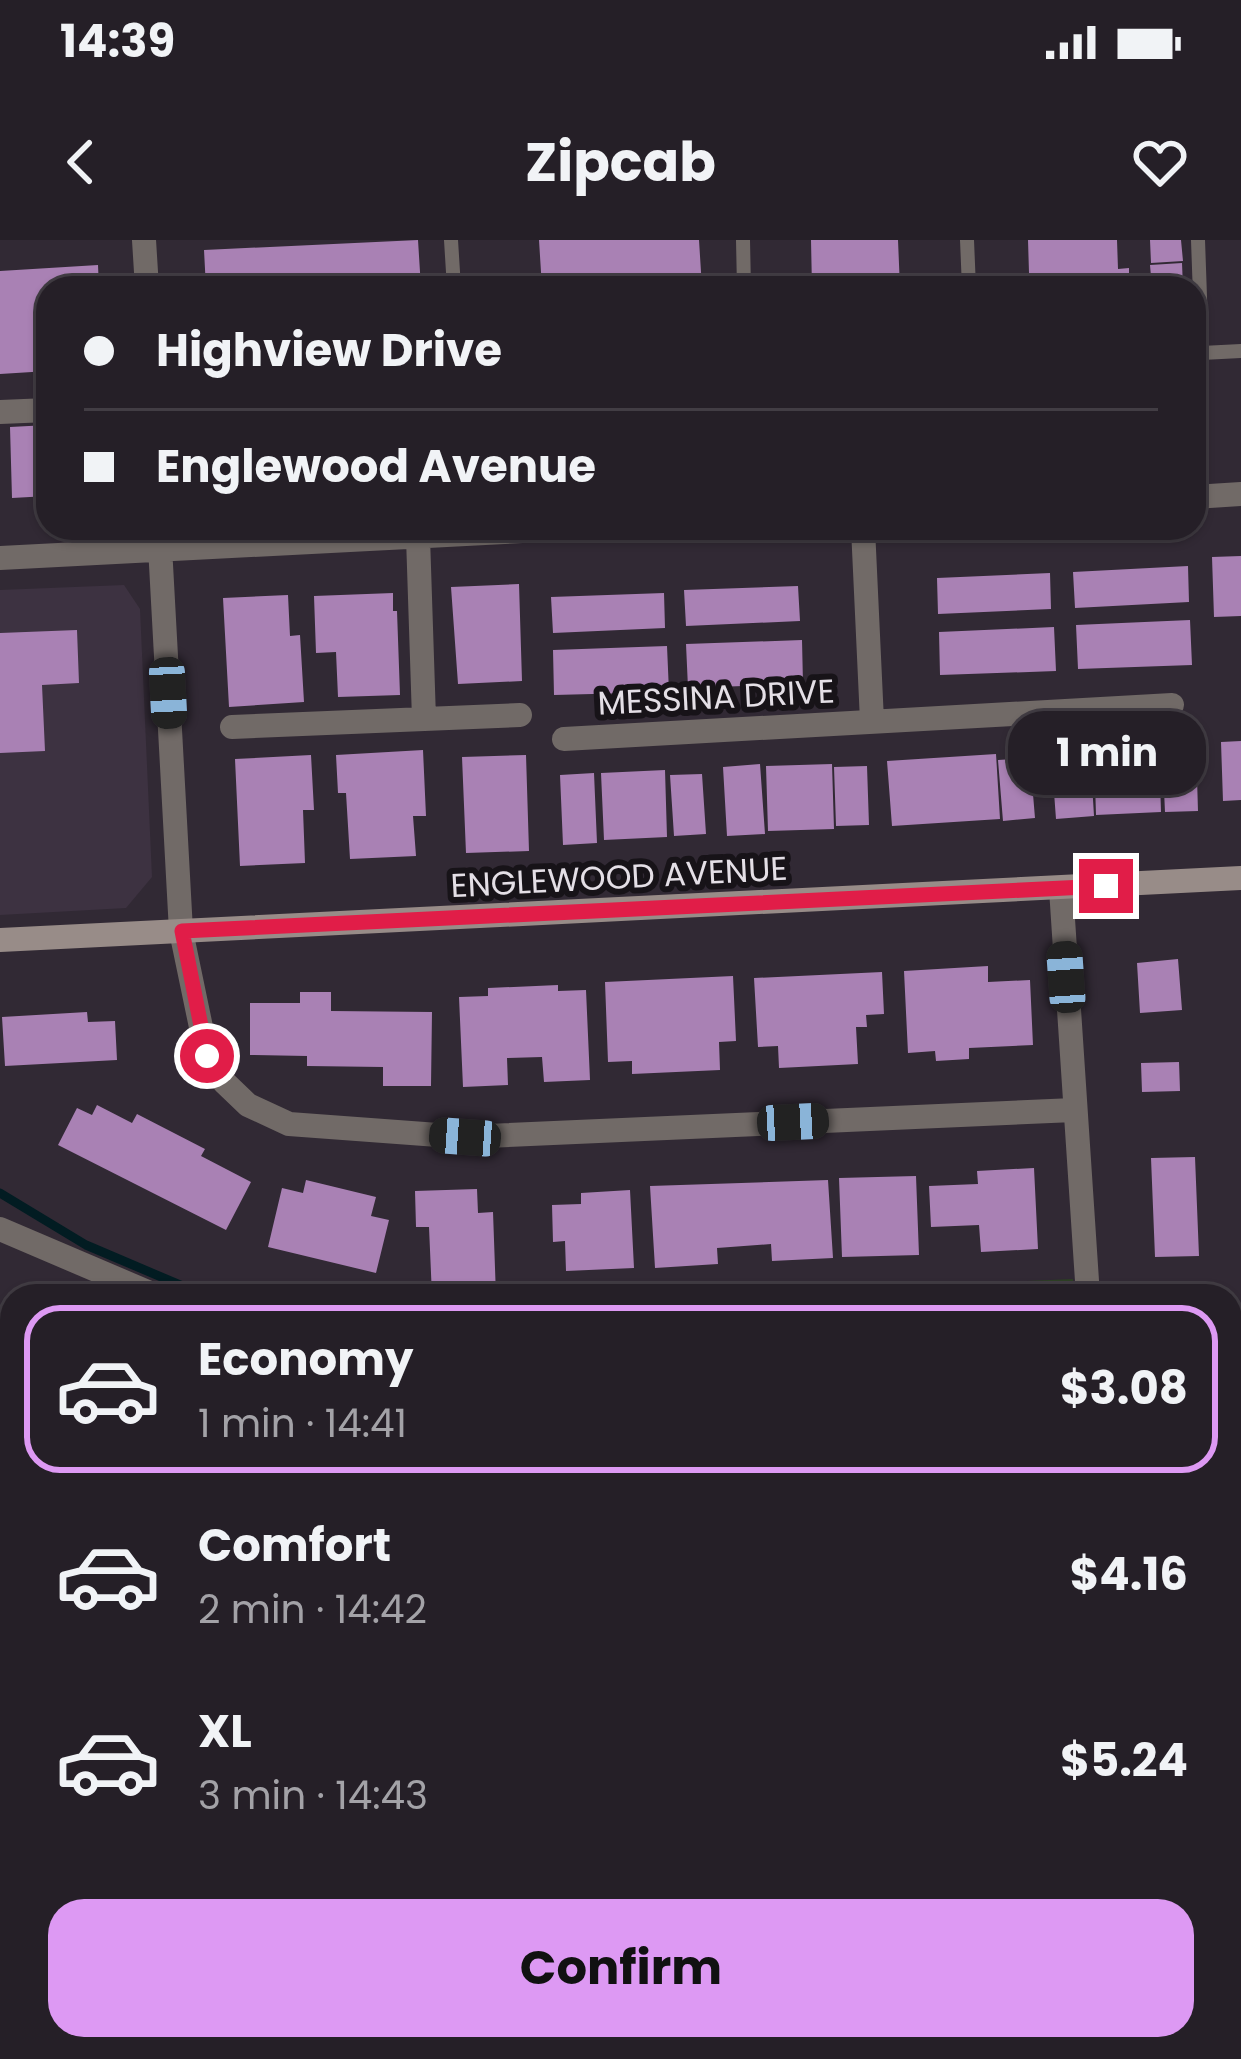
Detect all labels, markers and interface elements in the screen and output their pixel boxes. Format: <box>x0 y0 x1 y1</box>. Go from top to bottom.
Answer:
text: 14:39 <box>60 10 175 73</box>
text: Zipcab <box>525 124 716 200</box>
icon: back <box>48 129 114 195</box>
icon: heart <box>1127 129 1193 195</box>
text: Highview Drive <box>156 319 502 382</box>
text: Englewood Avenue <box>156 435 596 498</box>
car <box>148 656 188 730</box>
street label: MESSINA DRIVE <box>596 667 836 727</box>
callout: 1 min <box>1007 712 1205 796</box>
text: 1 min <box>1056 725 1158 780</box>
street label: ENGLEWOOD AVENUE <box>449 845 789 909</box>
route end <box>1079 859 1133 913</box>
car <box>1046 940 1086 1014</box>
route start <box>180 1029 234 1083</box>
car <box>756 1102 830 1142</box>
car <box>428 1117 502 1157</box>
text: Economy <box>198 1328 413 1391</box>
icon: car <box>54 1335 162 1443</box>
text: $3.08 <box>1060 1357 1188 1420</box>
text: 1 min · 14:41 <box>198 1396 407 1451</box>
text: Comfort <box>198 1514 391 1577</box>
icon: car <box>54 1521 162 1629</box>
text: $4.16 <box>1070 1543 1188 1606</box>
text: 2 min · 14:42 <box>198 1582 427 1637</box>
text: XL <box>198 1700 252 1763</box>
icon: car <box>54 1707 162 1815</box>
text: $5.24 <box>1060 1729 1188 1792</box>
text: 3 min · 14:43 <box>198 1768 428 1823</box>
button: Confirm <box>48 1899 1194 2037</box>

